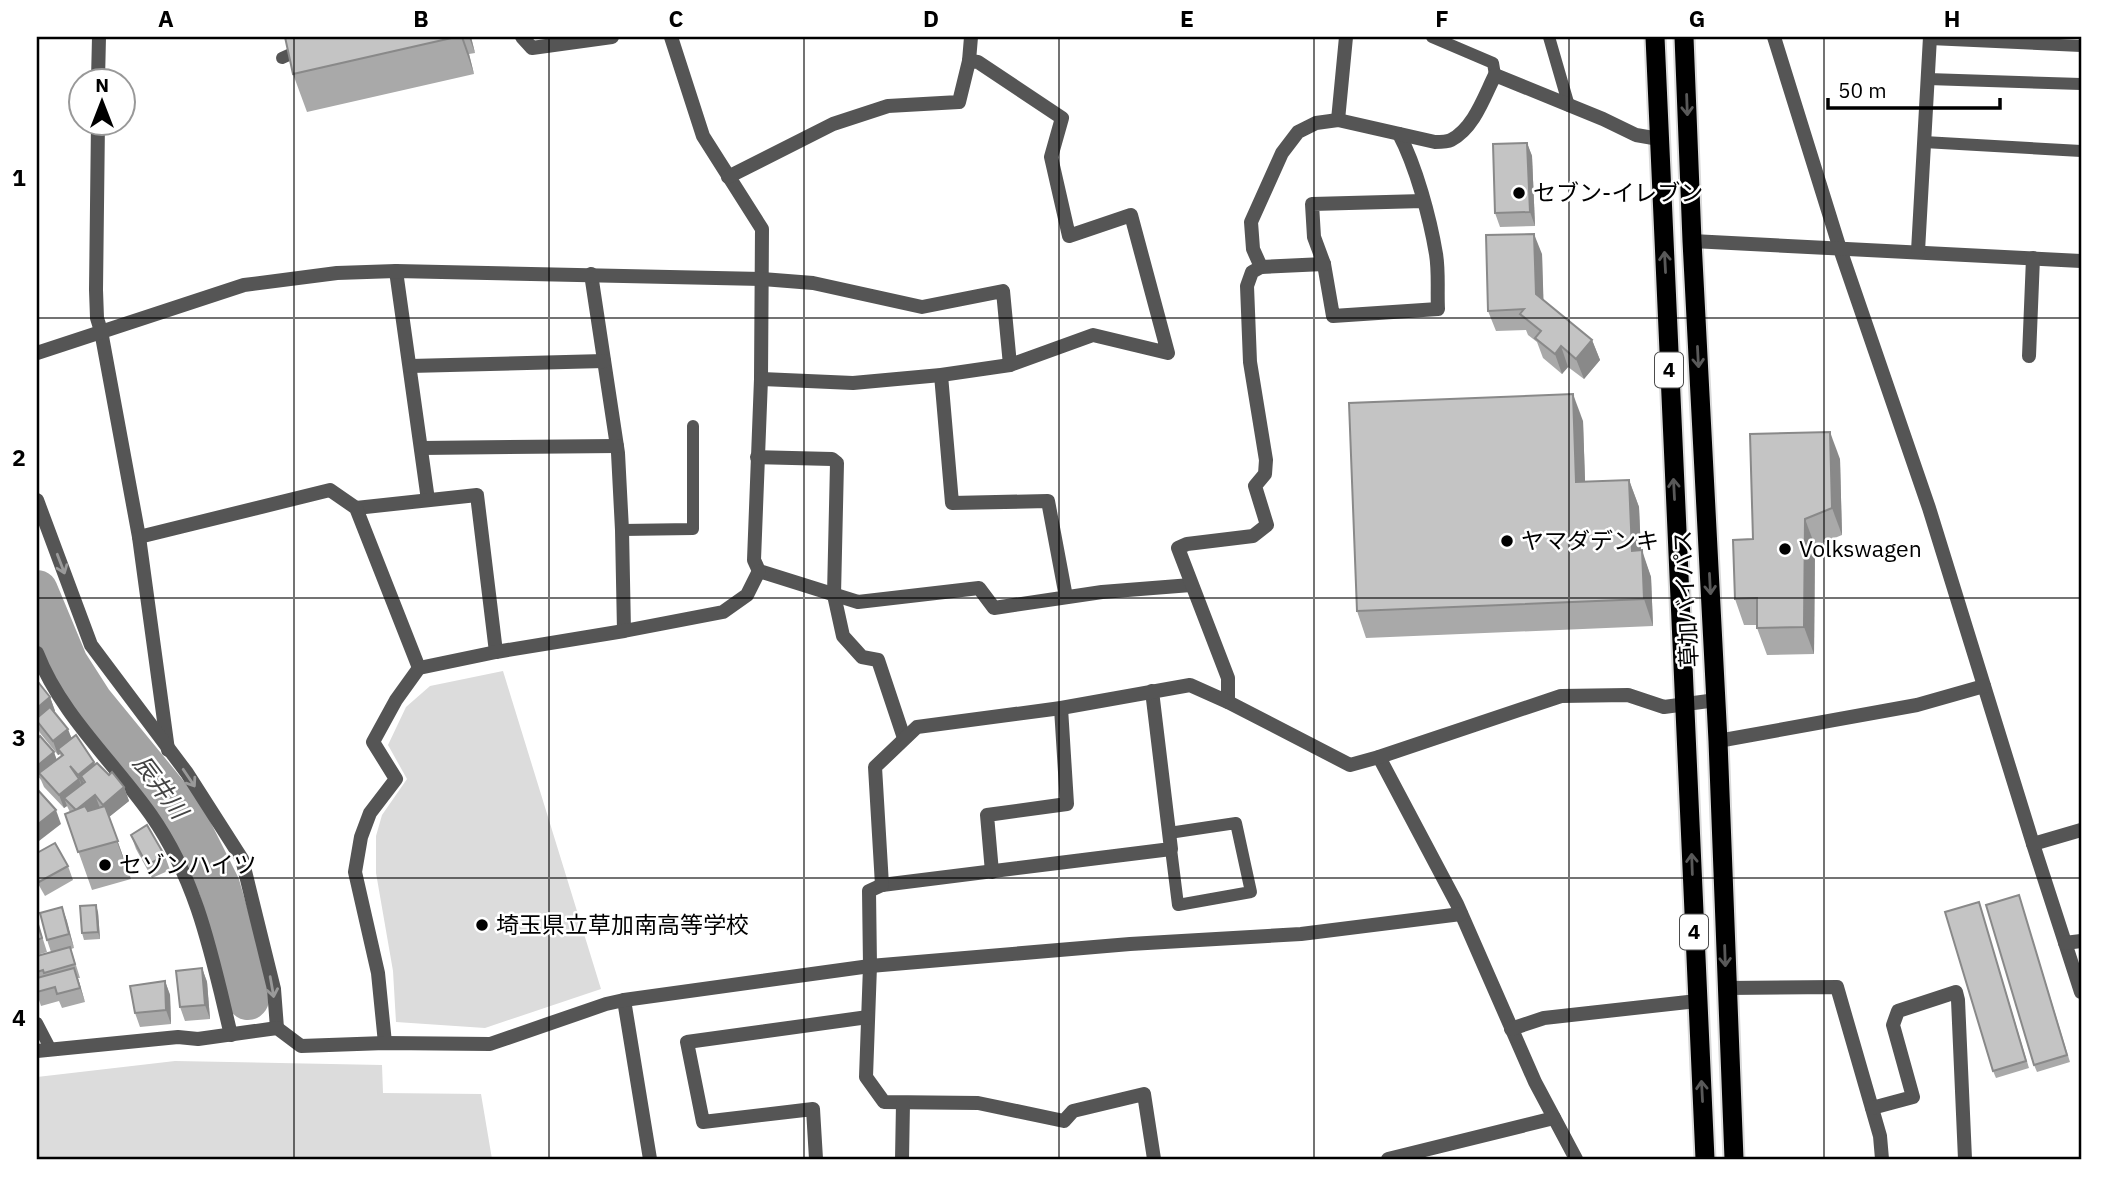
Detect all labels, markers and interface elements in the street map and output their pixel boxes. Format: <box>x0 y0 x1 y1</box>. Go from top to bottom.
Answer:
text: A <box>158 3 174 33</box>
text: B <box>413 3 429 33</box>
text: C <box>669 3 684 33</box>
text: D <box>923 3 939 33</box>
text: E <box>1180 3 1194 33</box>
text: F <box>1435 3 1449 33</box>
text: G <box>1689 3 1705 33</box>
text: H <box>1944 3 1960 33</box>
north arrow <box>66 66 136 136</box>
scale bar <box>1828 66 1999 110</box>
text: N <box>95 73 109 97</box>
text: 50 m <box>1838 76 1887 104</box>
one-way arrow <box>1680 93 1693 116</box>
text: 1 <box>12 162 26 192</box>
place label: セブン-イレブン <box>1533 177 1703 207</box>
marker: セブン-イレブン <box>1511 185 1527 201</box>
one-way arrow <box>1658 251 1671 274</box>
one-way arrow <box>1692 345 1705 368</box>
road number: 4 <box>1655 352 1683 388</box>
text: 2 <box>12 442 26 472</box>
one-way arrow <box>1668 478 1681 501</box>
place label: ヤマダデンキ <box>1521 525 1659 555</box>
street label: 草加バイパス <box>1666 530 1704 669</box>
marker: ヤマダデンキ <box>1499 533 1515 549</box>
place label: Volkswagen <box>1799 533 1922 563</box>
marker: Volkswagen <box>1777 541 1793 557</box>
one-way arrow <box>55 553 68 575</box>
one-way arrow <box>1703 572 1716 595</box>
text: 3 <box>12 722 26 752</box>
water label: 辰井川 <box>126 748 197 827</box>
one-way arrow <box>182 768 196 787</box>
place label: セゾンハイツ <box>119 849 257 879</box>
one-way arrow <box>1685 853 1698 876</box>
marker: セゾンハイツ <box>97 857 113 873</box>
place label: 埼玉県立草加南高等学校 <box>496 909 749 939</box>
road number: 4 <box>1680 914 1708 950</box>
marker: 埼玉県立草加南高等学校 <box>474 917 490 933</box>
one-way arrow <box>1719 944 1732 967</box>
one-way arrow <box>266 975 280 998</box>
text: 4 <box>12 1002 26 1032</box>
one-way arrow <box>1695 1080 1708 1103</box>

